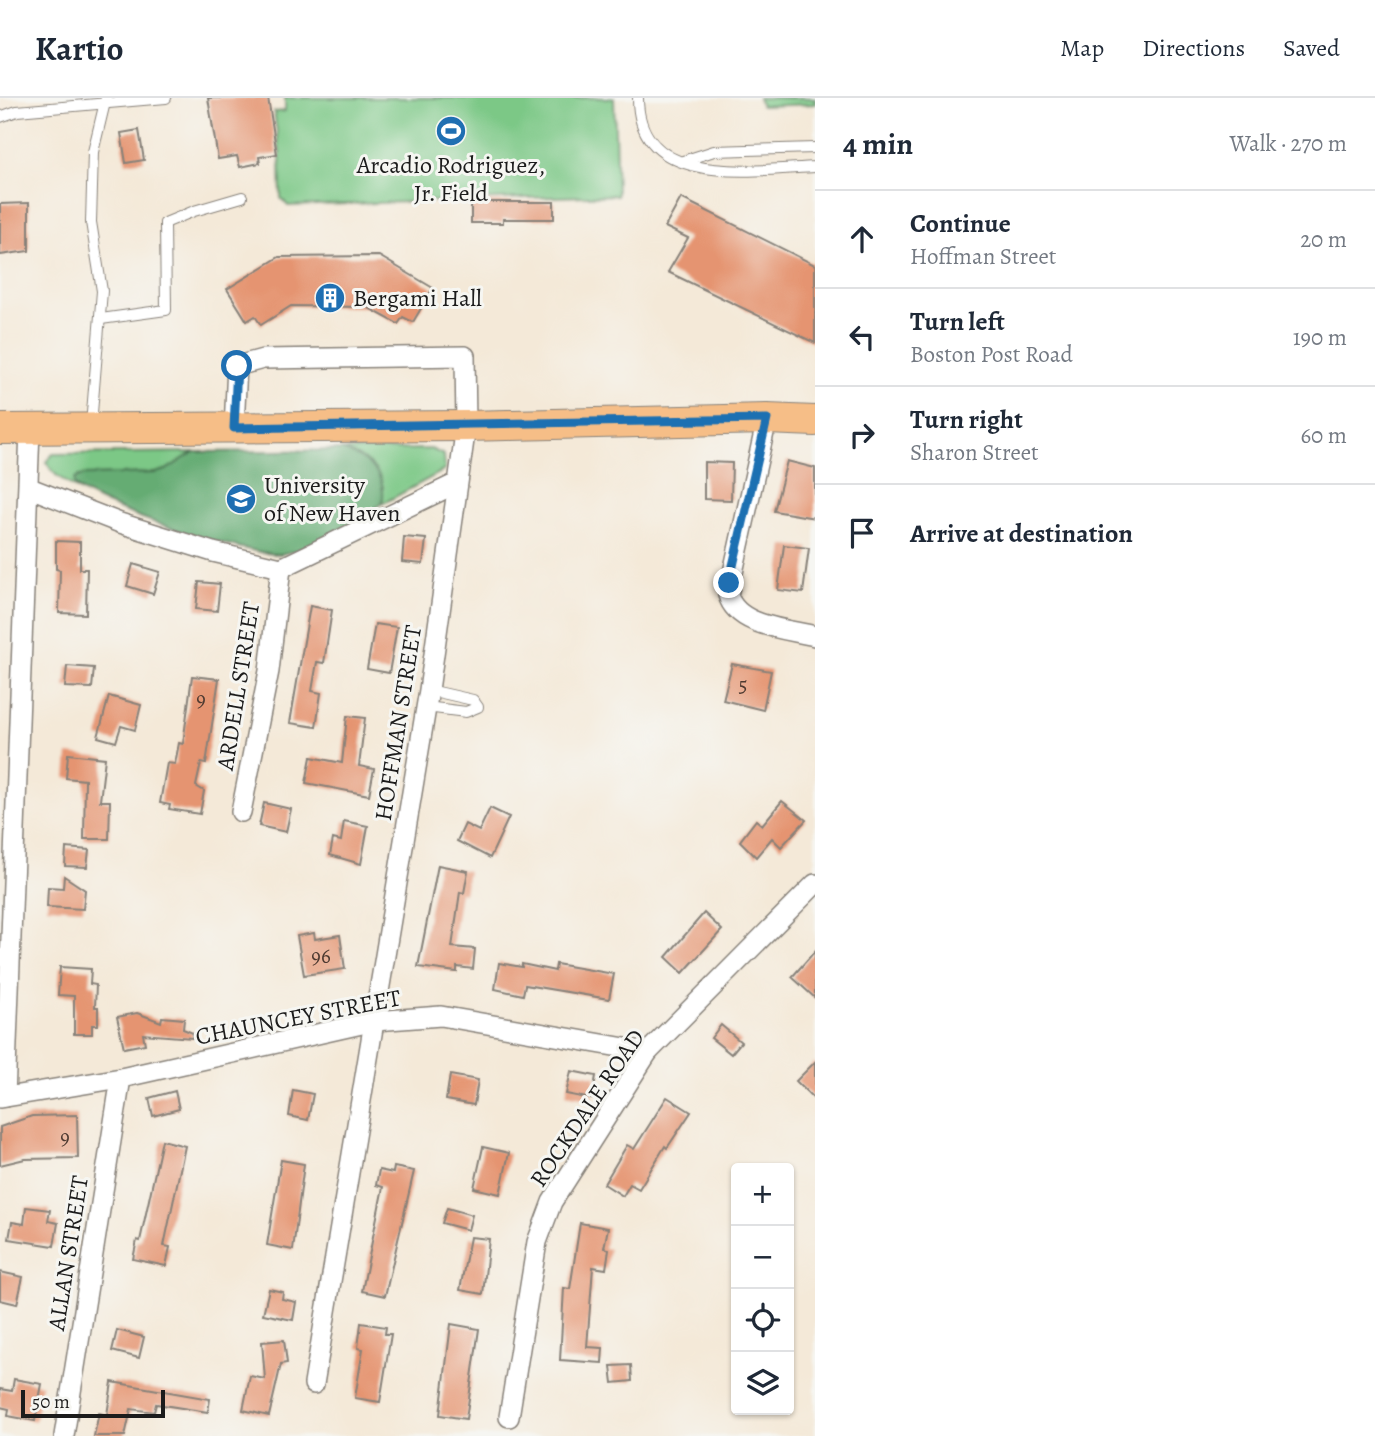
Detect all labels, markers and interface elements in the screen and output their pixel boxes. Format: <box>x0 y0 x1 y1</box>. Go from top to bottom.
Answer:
text: Kartio <box>35 26 123 71</box>
text: Map <box>1060 32 1104 64</box>
text: Directions <box>1142 32 1245 64</box>
text: Saved <box>1283 32 1340 64</box>
sports icon: Arcadio Rodriguez, Jr. Field <box>434 114 468 148</box>
text: 4 min <box>843 124 913 164</box>
text: Walk · 270 m <box>1229 128 1347 159</box>
place label: Arcadio Rodriguez, Jr. Field <box>356 149 545 209</box>
text: Continue <box>910 206 1011 241</box>
icon: ahead <box>843 220 881 258</box>
text: 20 m <box>1300 224 1347 255</box>
text: Hoffman Street <box>910 241 1056 272</box>
building icon: Bergami Hall <box>313 281 347 315</box>
place label: Bergami Hall <box>353 282 482 314</box>
text: Turn left <box>910 304 1005 339</box>
icon: left <box>843 318 881 356</box>
text: 190 m <box>1293 322 1347 353</box>
text: Boston Post Road <box>910 339 1073 370</box>
route start <box>221 350 252 381</box>
text: Turn right <box>910 402 1023 437</box>
icon: right <box>843 416 881 454</box>
text: 60 m <box>1300 420 1347 451</box>
text: Sharon Street <box>910 437 1039 468</box>
place label: University of New Haven <box>264 469 400 529</box>
school or university icon: University of New Haven <box>224 482 258 516</box>
icon: arrive <box>843 514 881 552</box>
text: Arrive at destination <box>910 516 1133 551</box>
route end <box>713 567 744 598</box>
street label: ARDELL STREET <box>209 599 267 774</box>
street label: HOFFMAN STREET <box>367 623 429 823</box>
house number: 5 <box>738 671 748 699</box>
house number: 9 <box>196 685 206 713</box>
house number: 96 <box>311 942 331 970</box>
street label: CHAUNCEY STREET <box>193 981 403 1053</box>
street label: ROCKDALE ROAD <box>522 1023 652 1193</box>
house number: 9 <box>60 1123 70 1151</box>
map controls <box>731 1163 794 1415</box>
button: + <box>731 1163 794 1226</box>
street label: ALLAN STREET <box>40 1173 96 1334</box>
button: − <box>731 1226 794 1289</box>
button: locate <box>731 1289 794 1352</box>
button: layers <box>731 1352 794 1415</box>
scale bar <box>21 1387 164 1419</box>
text: 50 m <box>32 1389 70 1415</box>

